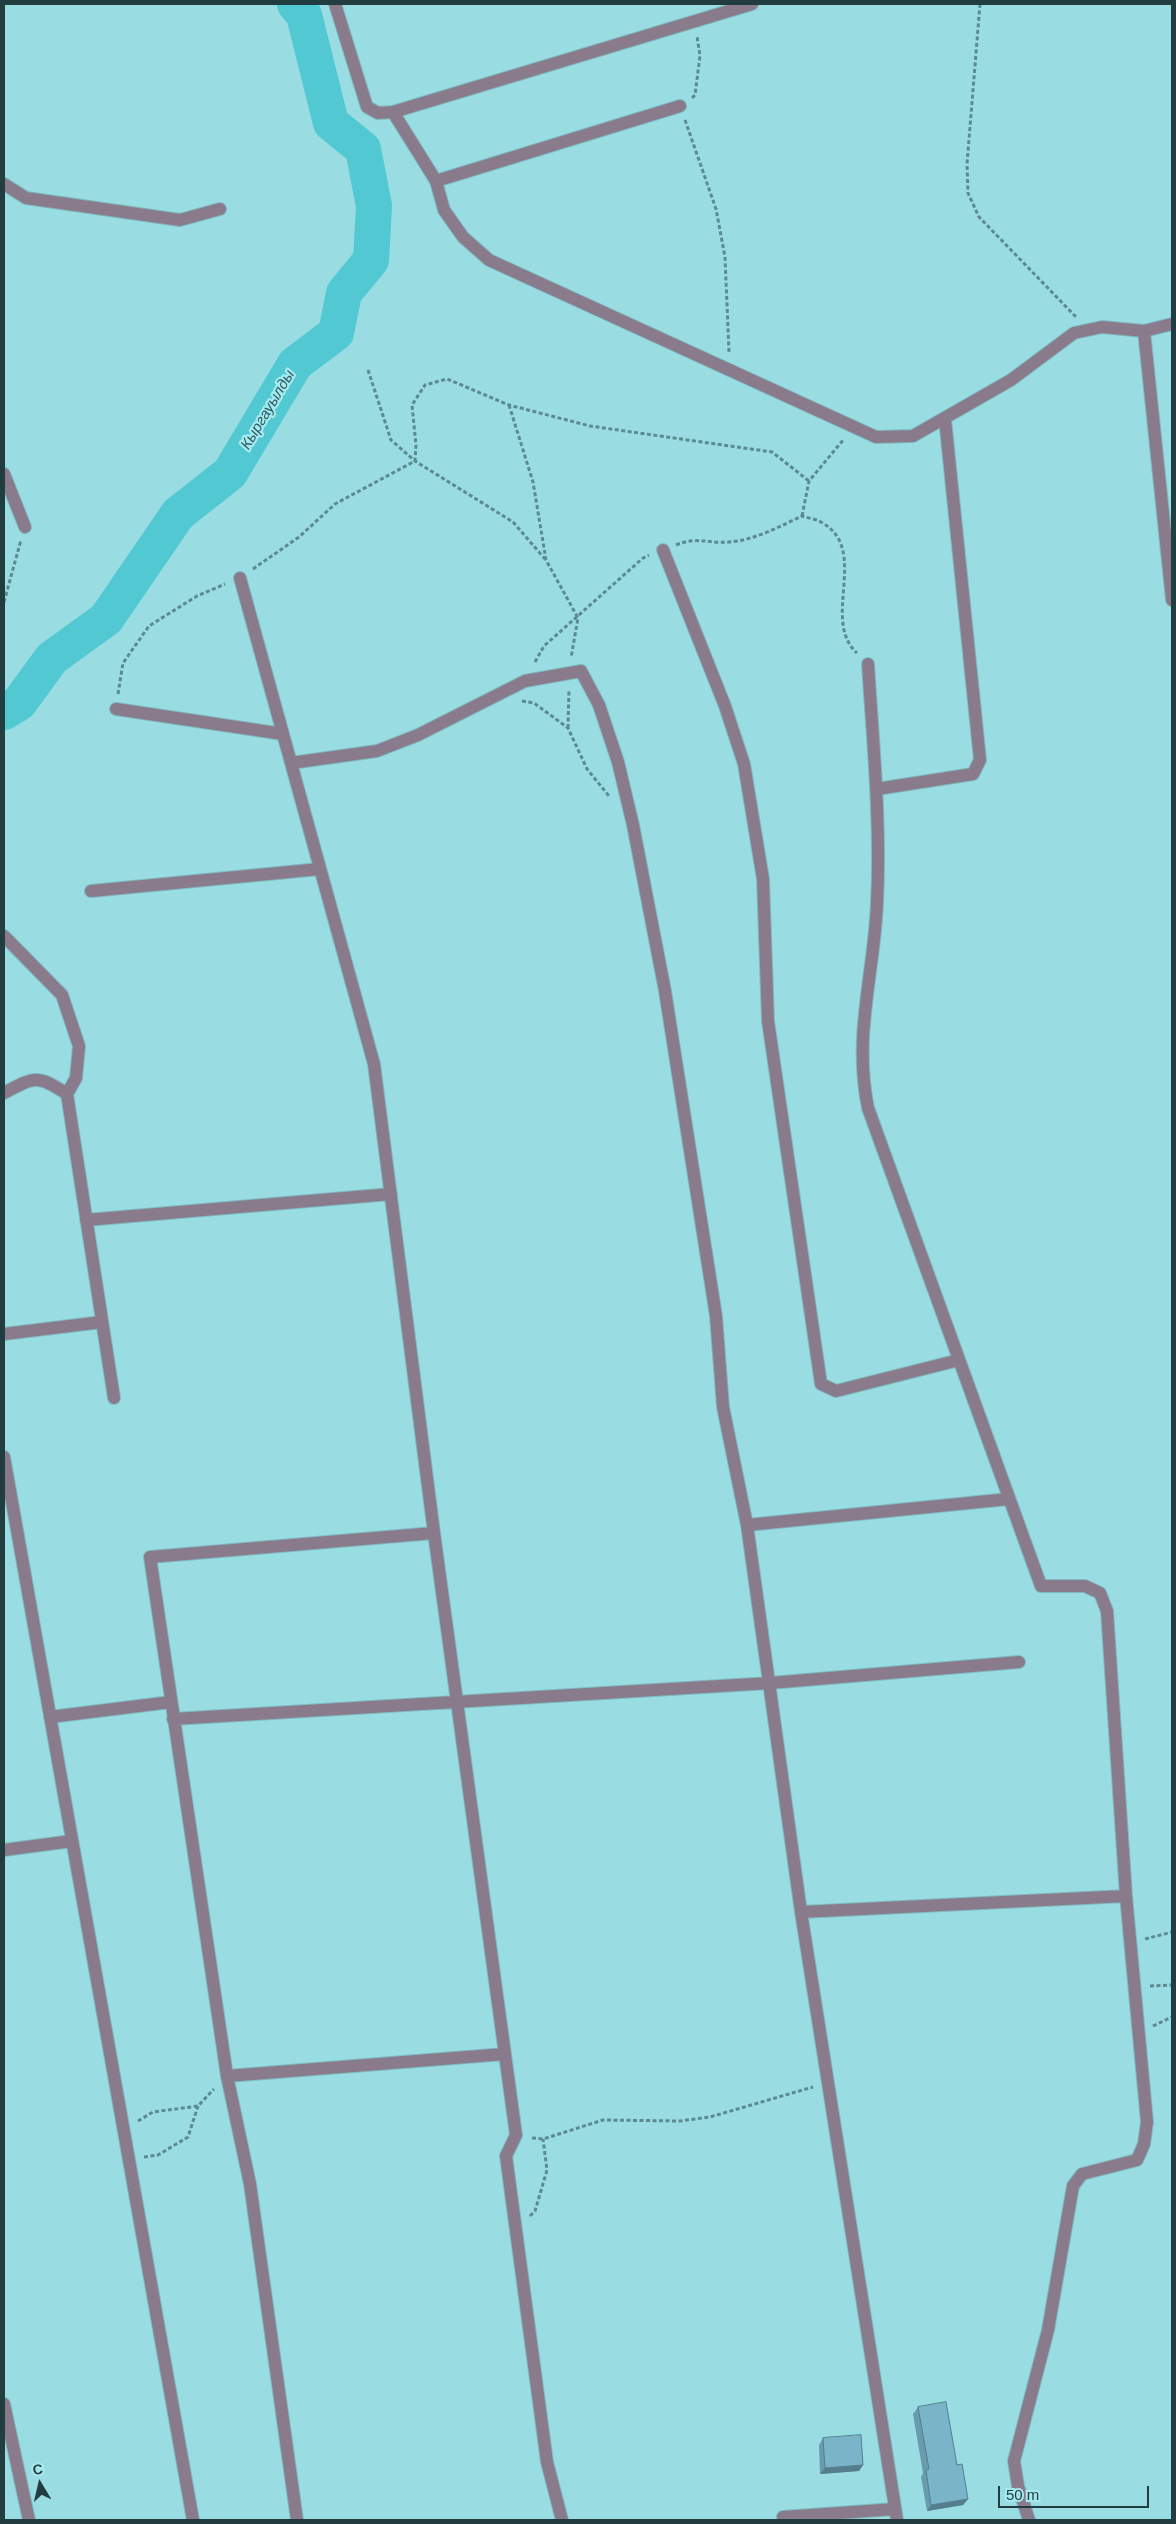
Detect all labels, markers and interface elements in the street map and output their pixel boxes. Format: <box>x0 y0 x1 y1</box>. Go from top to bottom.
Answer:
water label: Кыргауылды <box>237 367 299 453</box>
north arrow <box>15 2459 65 2509</box>
text: С <box>31 2460 44 2478</box>
scale bar <box>1001 2476 1152 2508</box>
text: 50 m <box>1006 2486 1039 2503</box>

